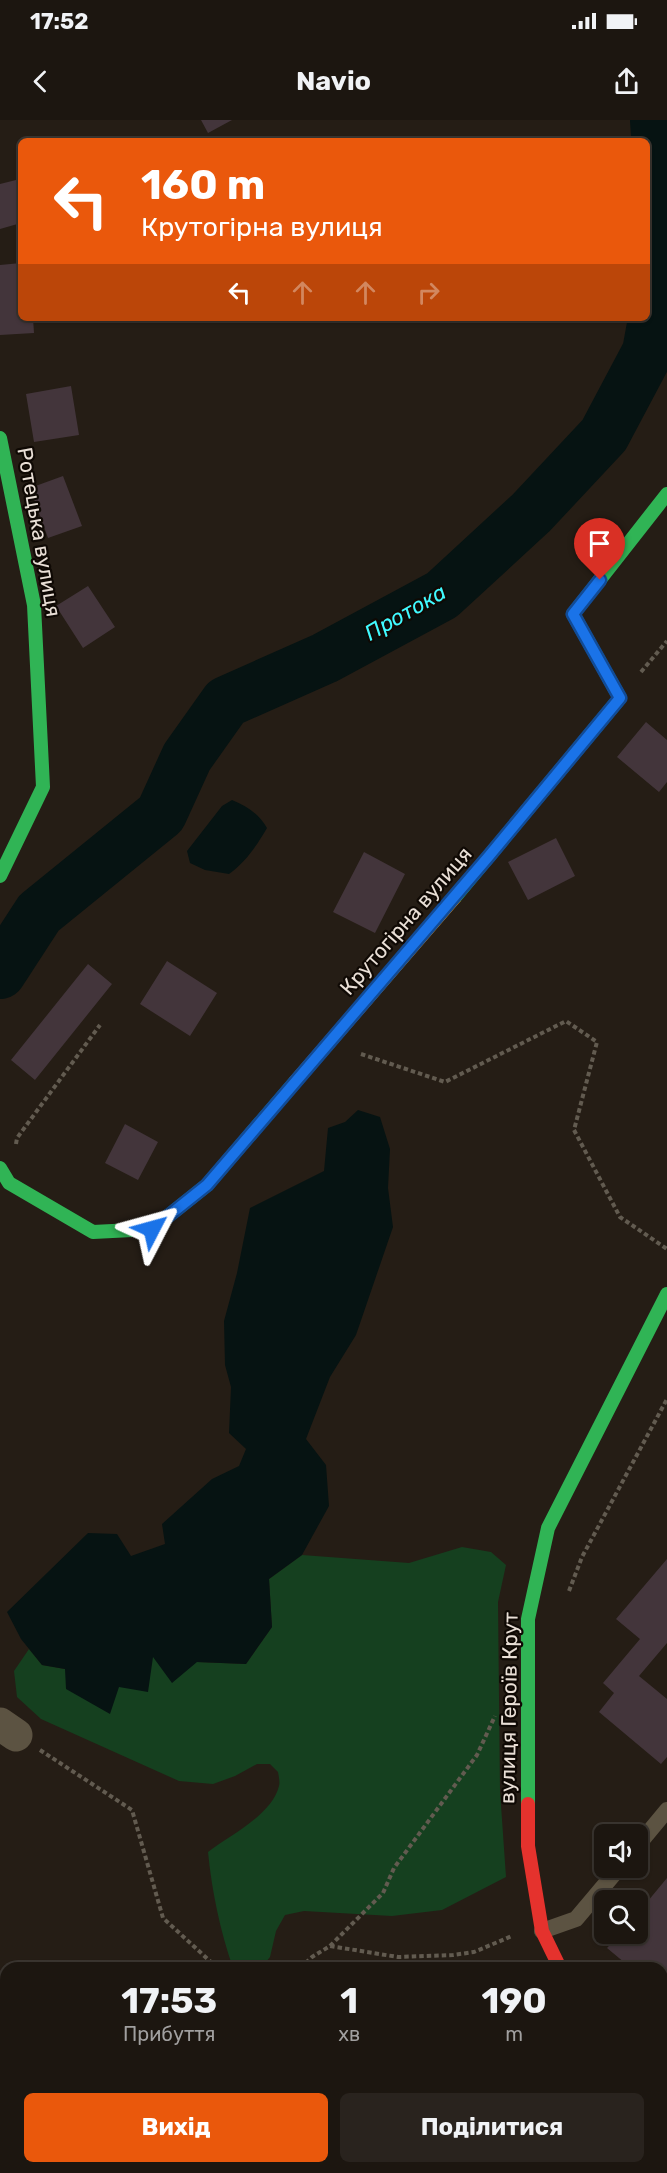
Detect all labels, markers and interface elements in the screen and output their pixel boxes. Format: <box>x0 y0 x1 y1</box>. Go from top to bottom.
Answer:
text: 17:52 <box>30 8 88 35</box>
icon: back <box>24 65 57 98</box>
text: Navio <box>296 65 371 97</box>
icon: share <box>610 65 643 98</box>
text: 160 m <box>141 160 265 210</box>
icon: left <box>42 162 120 240</box>
text: Крутогірна вулиця <box>141 211 383 243</box>
icon: left <box>223 276 256 309</box>
icon: ahead <box>286 276 319 309</box>
icon: ahead <box>349 276 382 309</box>
icon: right <box>412 276 445 309</box>
street label: Ротецька вулиця <box>12 445 67 619</box>
pin <box>574 518 625 580</box>
icon: arrive <box>583 527 616 560</box>
water label: Протока <box>360 578 451 647</box>
street label: Крутогірна вулиця <box>335 842 477 1000</box>
position arrow <box>120 1197 184 1261</box>
street label: вулиця Героїв Крут <box>494 1612 523 1804</box>
map controls <box>594 1824 648 1944</box>
button: sound <box>594 1824 648 1878</box>
button: search <box>594 1890 648 1944</box>
text: 17:53 <box>121 1979 217 2022</box>
text: 1 <box>340 1979 358 2022</box>
text: 190 <box>481 1979 547 2022</box>
text: Прибуття <box>123 2022 215 2046</box>
text: хв <box>338 2022 360 2046</box>
text: m <box>505 2022 523 2046</box>
button: Вихід <box>24 2093 328 2162</box>
button: Поділитися <box>340 2093 644 2162</box>

